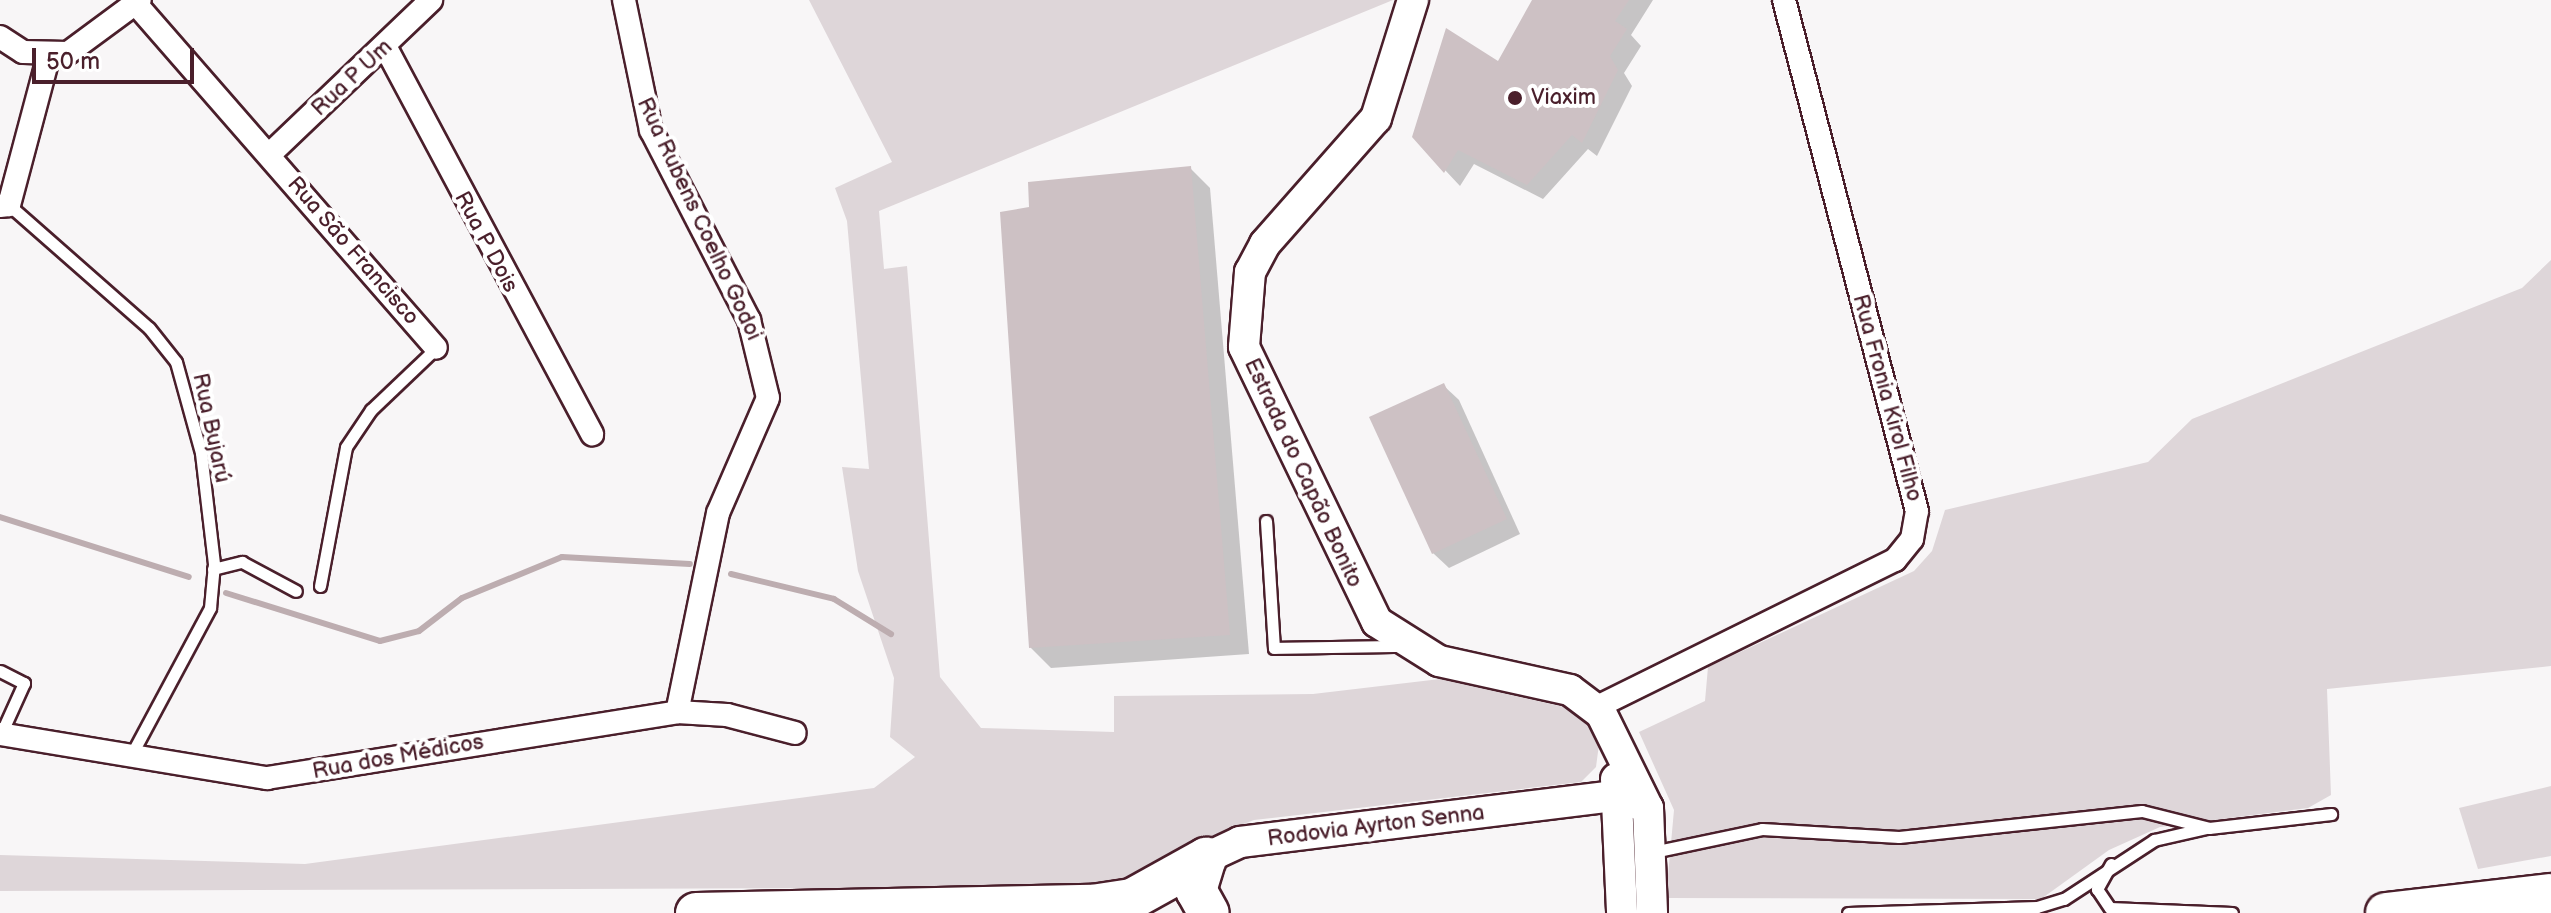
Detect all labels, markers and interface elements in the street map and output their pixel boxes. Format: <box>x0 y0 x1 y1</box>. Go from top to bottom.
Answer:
scale bar <box>36 32 198 82</box>
street label: Rua P Um <box>306 34 398 122</box>
text: 50 m <box>46 47 100 76</box>
place label: Viaxim <box>1531 85 1596 111</box>
marker: Viaxim <box>1506 89 1524 107</box>
street label: Rua Rubens Coelho Godoi <box>631 93 767 345</box>
street label: Rua São Francisco <box>281 171 425 331</box>
street label: Rua P Dois <box>448 187 524 297</box>
street label: Rua Fronia Kirol Filho <box>1847 292 1927 504</box>
street label: Estrada do Capão Bonito <box>1238 354 1368 592</box>
street label: Rua Bujarú <box>187 371 235 485</box>
street label: Rua dos Médicos <box>310 729 486 785</box>
street label: Rodovia Ayrton Senna <box>1266 800 1486 852</box>

